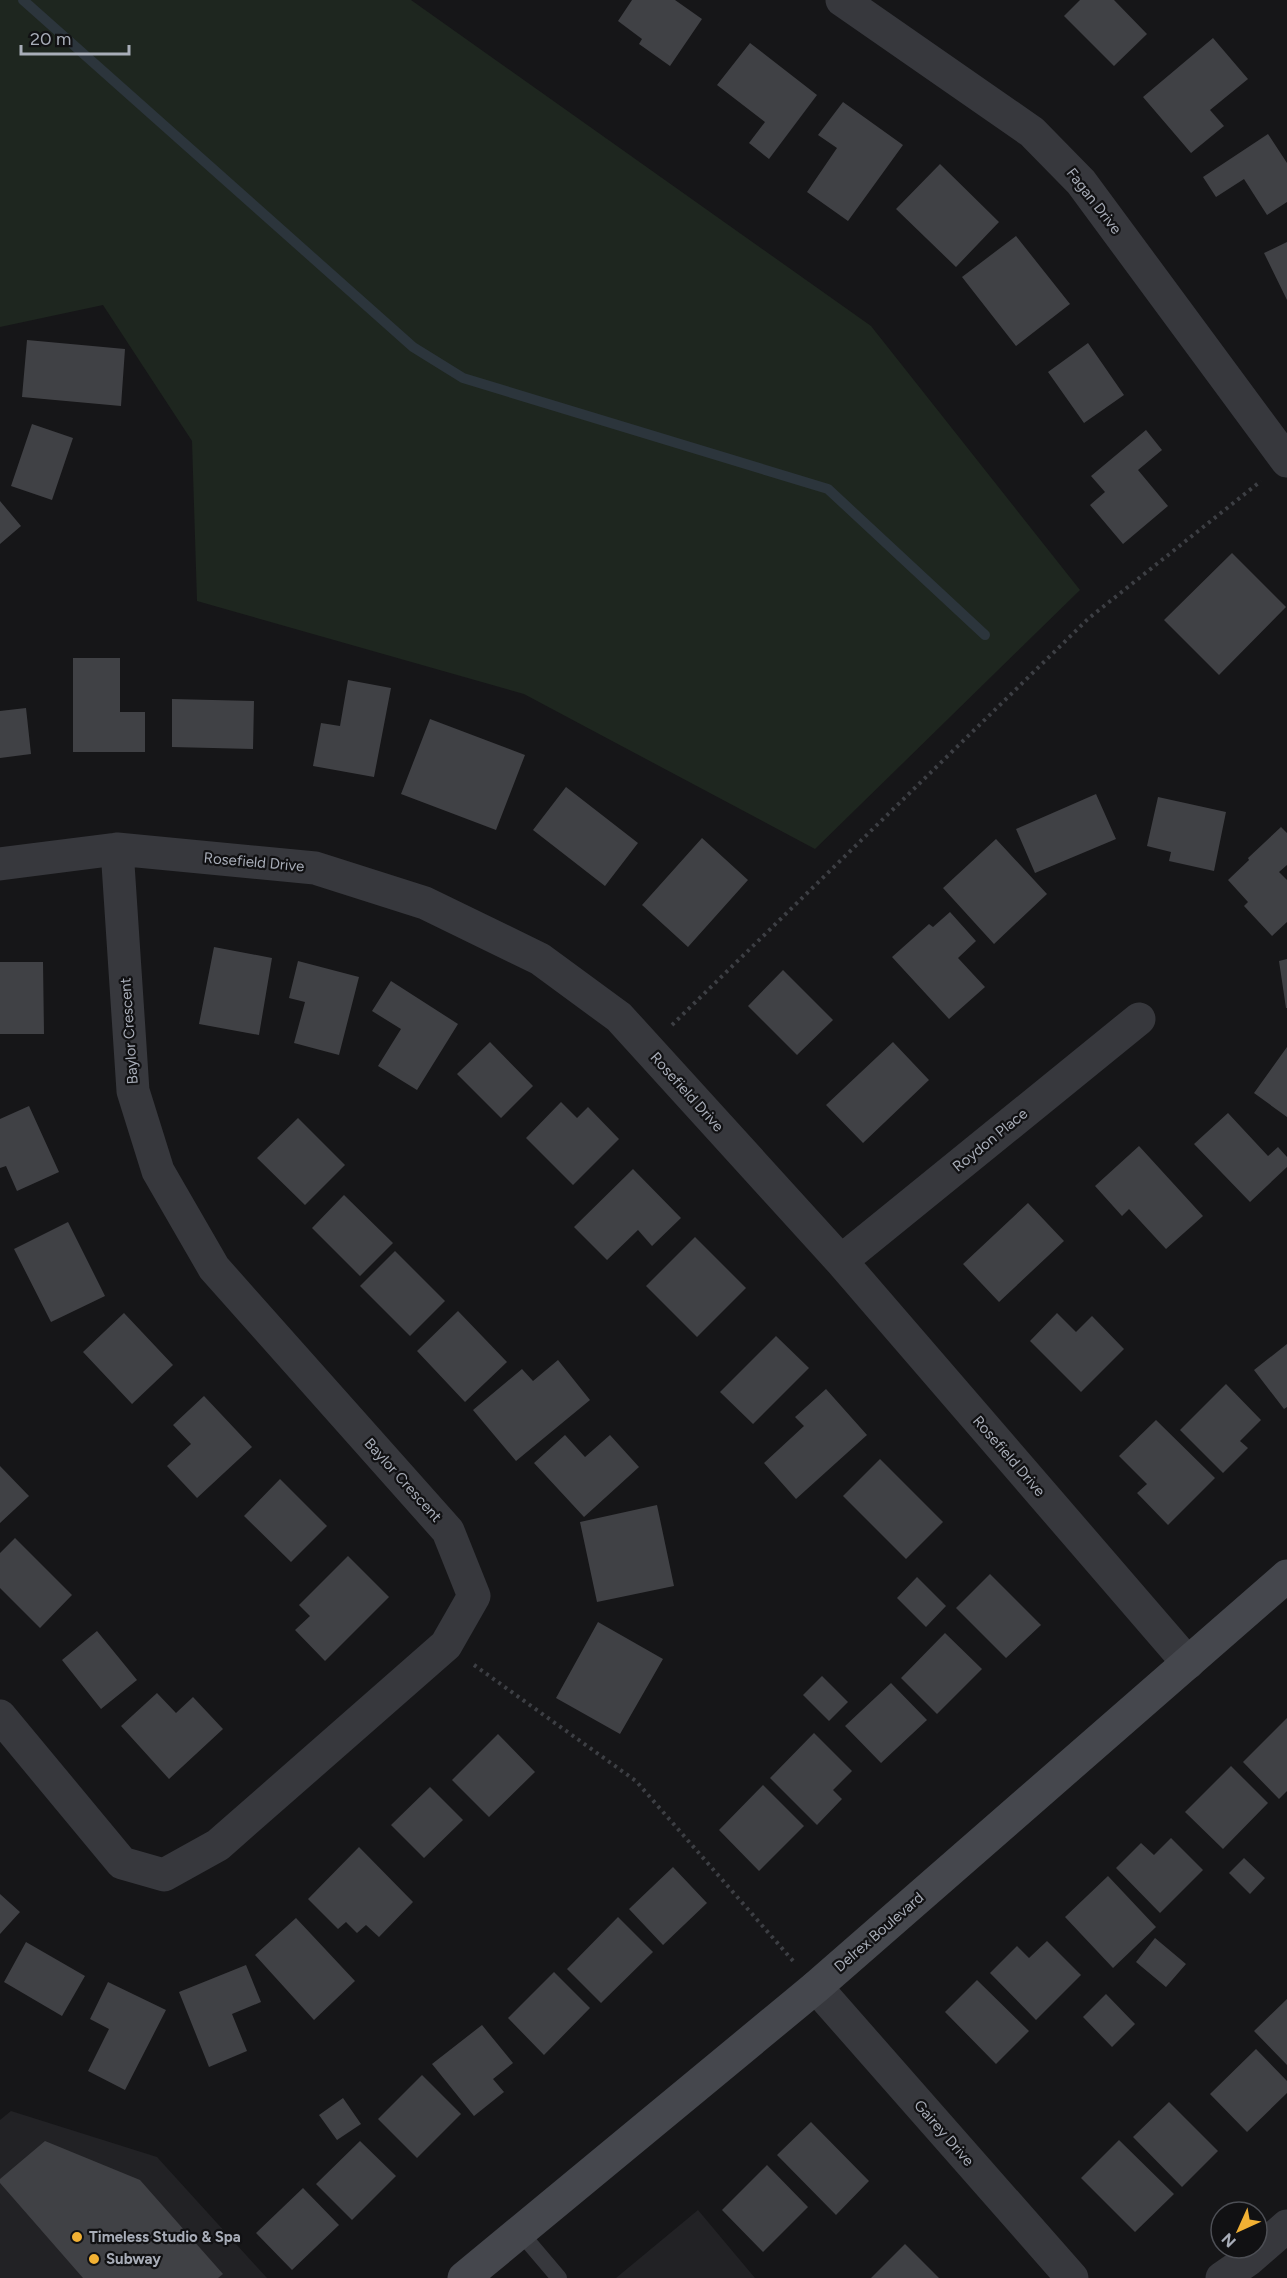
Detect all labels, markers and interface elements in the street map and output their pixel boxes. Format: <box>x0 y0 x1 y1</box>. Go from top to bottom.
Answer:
scale bar <box>21 18 129 56</box>
text: 20 m <box>30 28 71 50</box>
street label: Fagan Drive <box>1063 164 1125 238</box>
street label: Rosefield Drive <box>203 849 305 875</box>
street label: Baylor Crescent <box>116 977 142 1085</box>
street label: Rosefield Drive <box>647 1048 727 1136</box>
street label: Roydon Place <box>949 1104 1031 1176</box>
street label: Rosefield Drive <box>969 1412 1049 1500</box>
street label: Baylor Crescent <box>361 1434 446 1526</box>
street label: Delrex Boulevard <box>831 1888 927 1976</box>
street label: Gairey Drive <box>910 2096 978 2170</box>
north arrow <box>1209 2200 1269 2260</box>
place label: Timeless Studio & Spa <box>89 2228 241 2246</box>
text: N <box>1218 2229 1240 2251</box>
marker: Timeless Studio & Spa <box>70 2230 84 2244</box>
place label: Subway <box>106 2250 161 2268</box>
marker: Subway <box>87 2252 101 2266</box>

